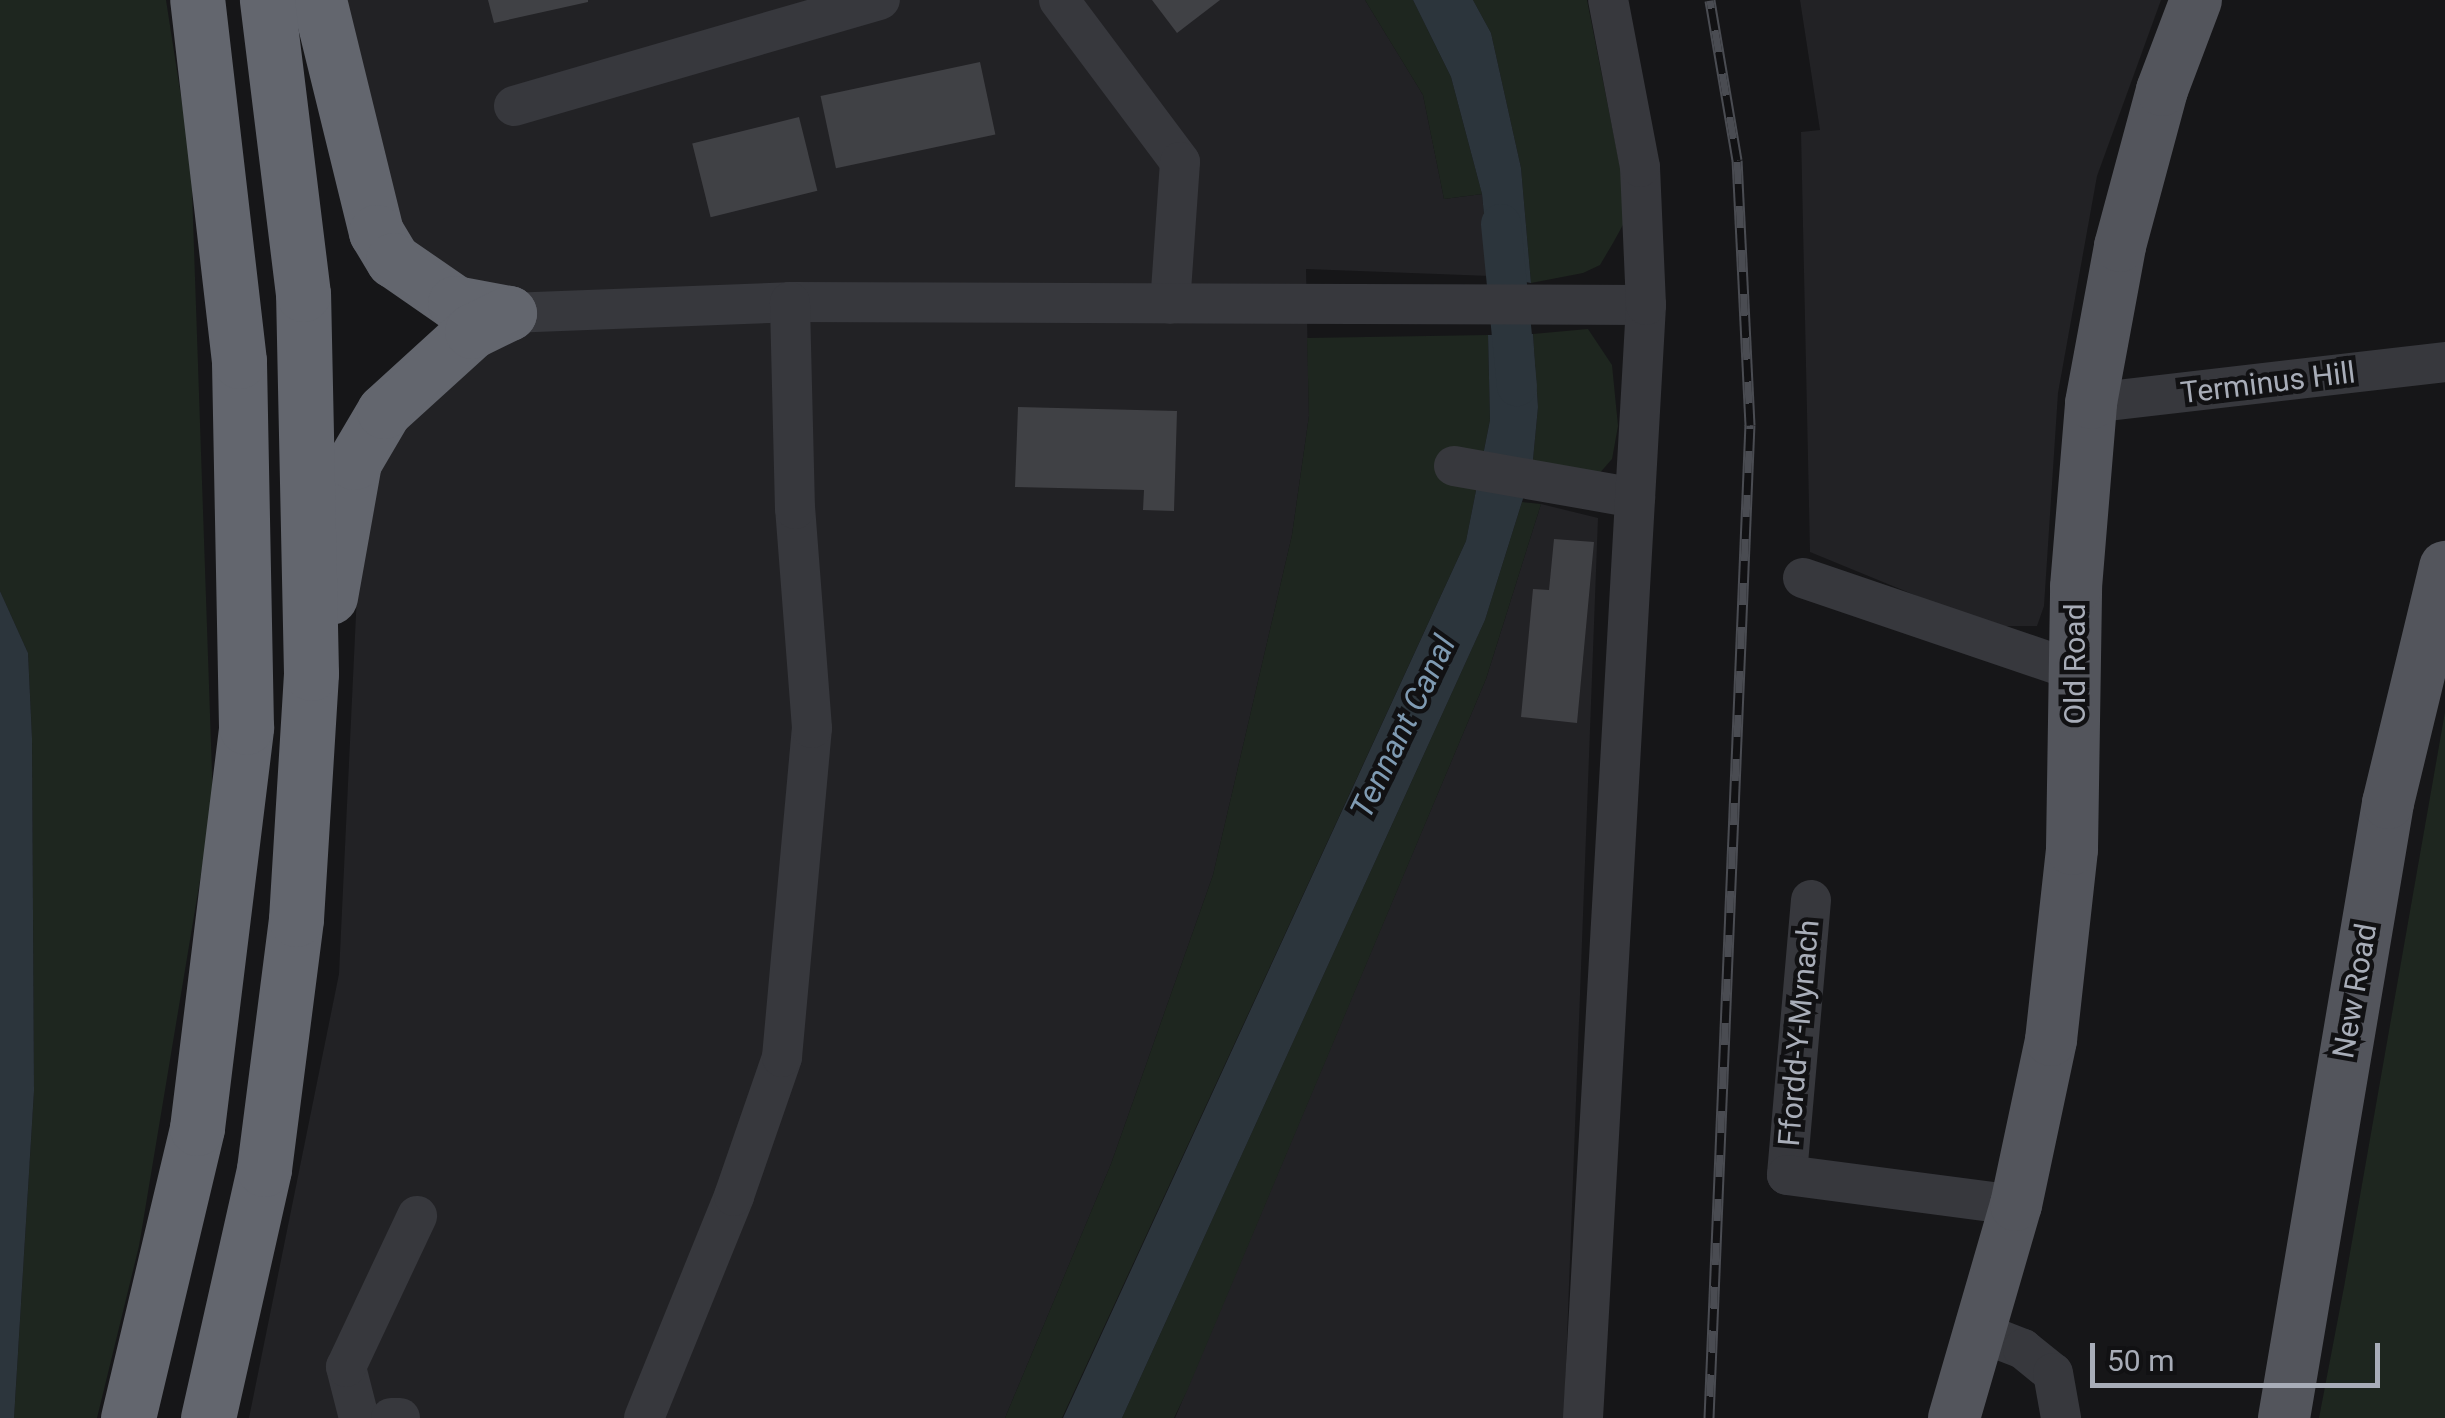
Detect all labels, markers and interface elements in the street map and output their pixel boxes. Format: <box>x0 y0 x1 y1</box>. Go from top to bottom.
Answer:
street label: Terminus Hill <box>2179 354 2357 412</box>
street label: Old Road <box>2057 603 2093 725</box>
water label: Tennant Canal <box>1342 629 1464 825</box>
street label: Ffordd-Y-Mynach <box>1771 918 1827 1148</box>
street label: New Road <box>2325 921 2385 1061</box>
scale bar <box>2095 1323 2385 1385</box>
text: 50 m <box>2107 1343 2174 1378</box>

